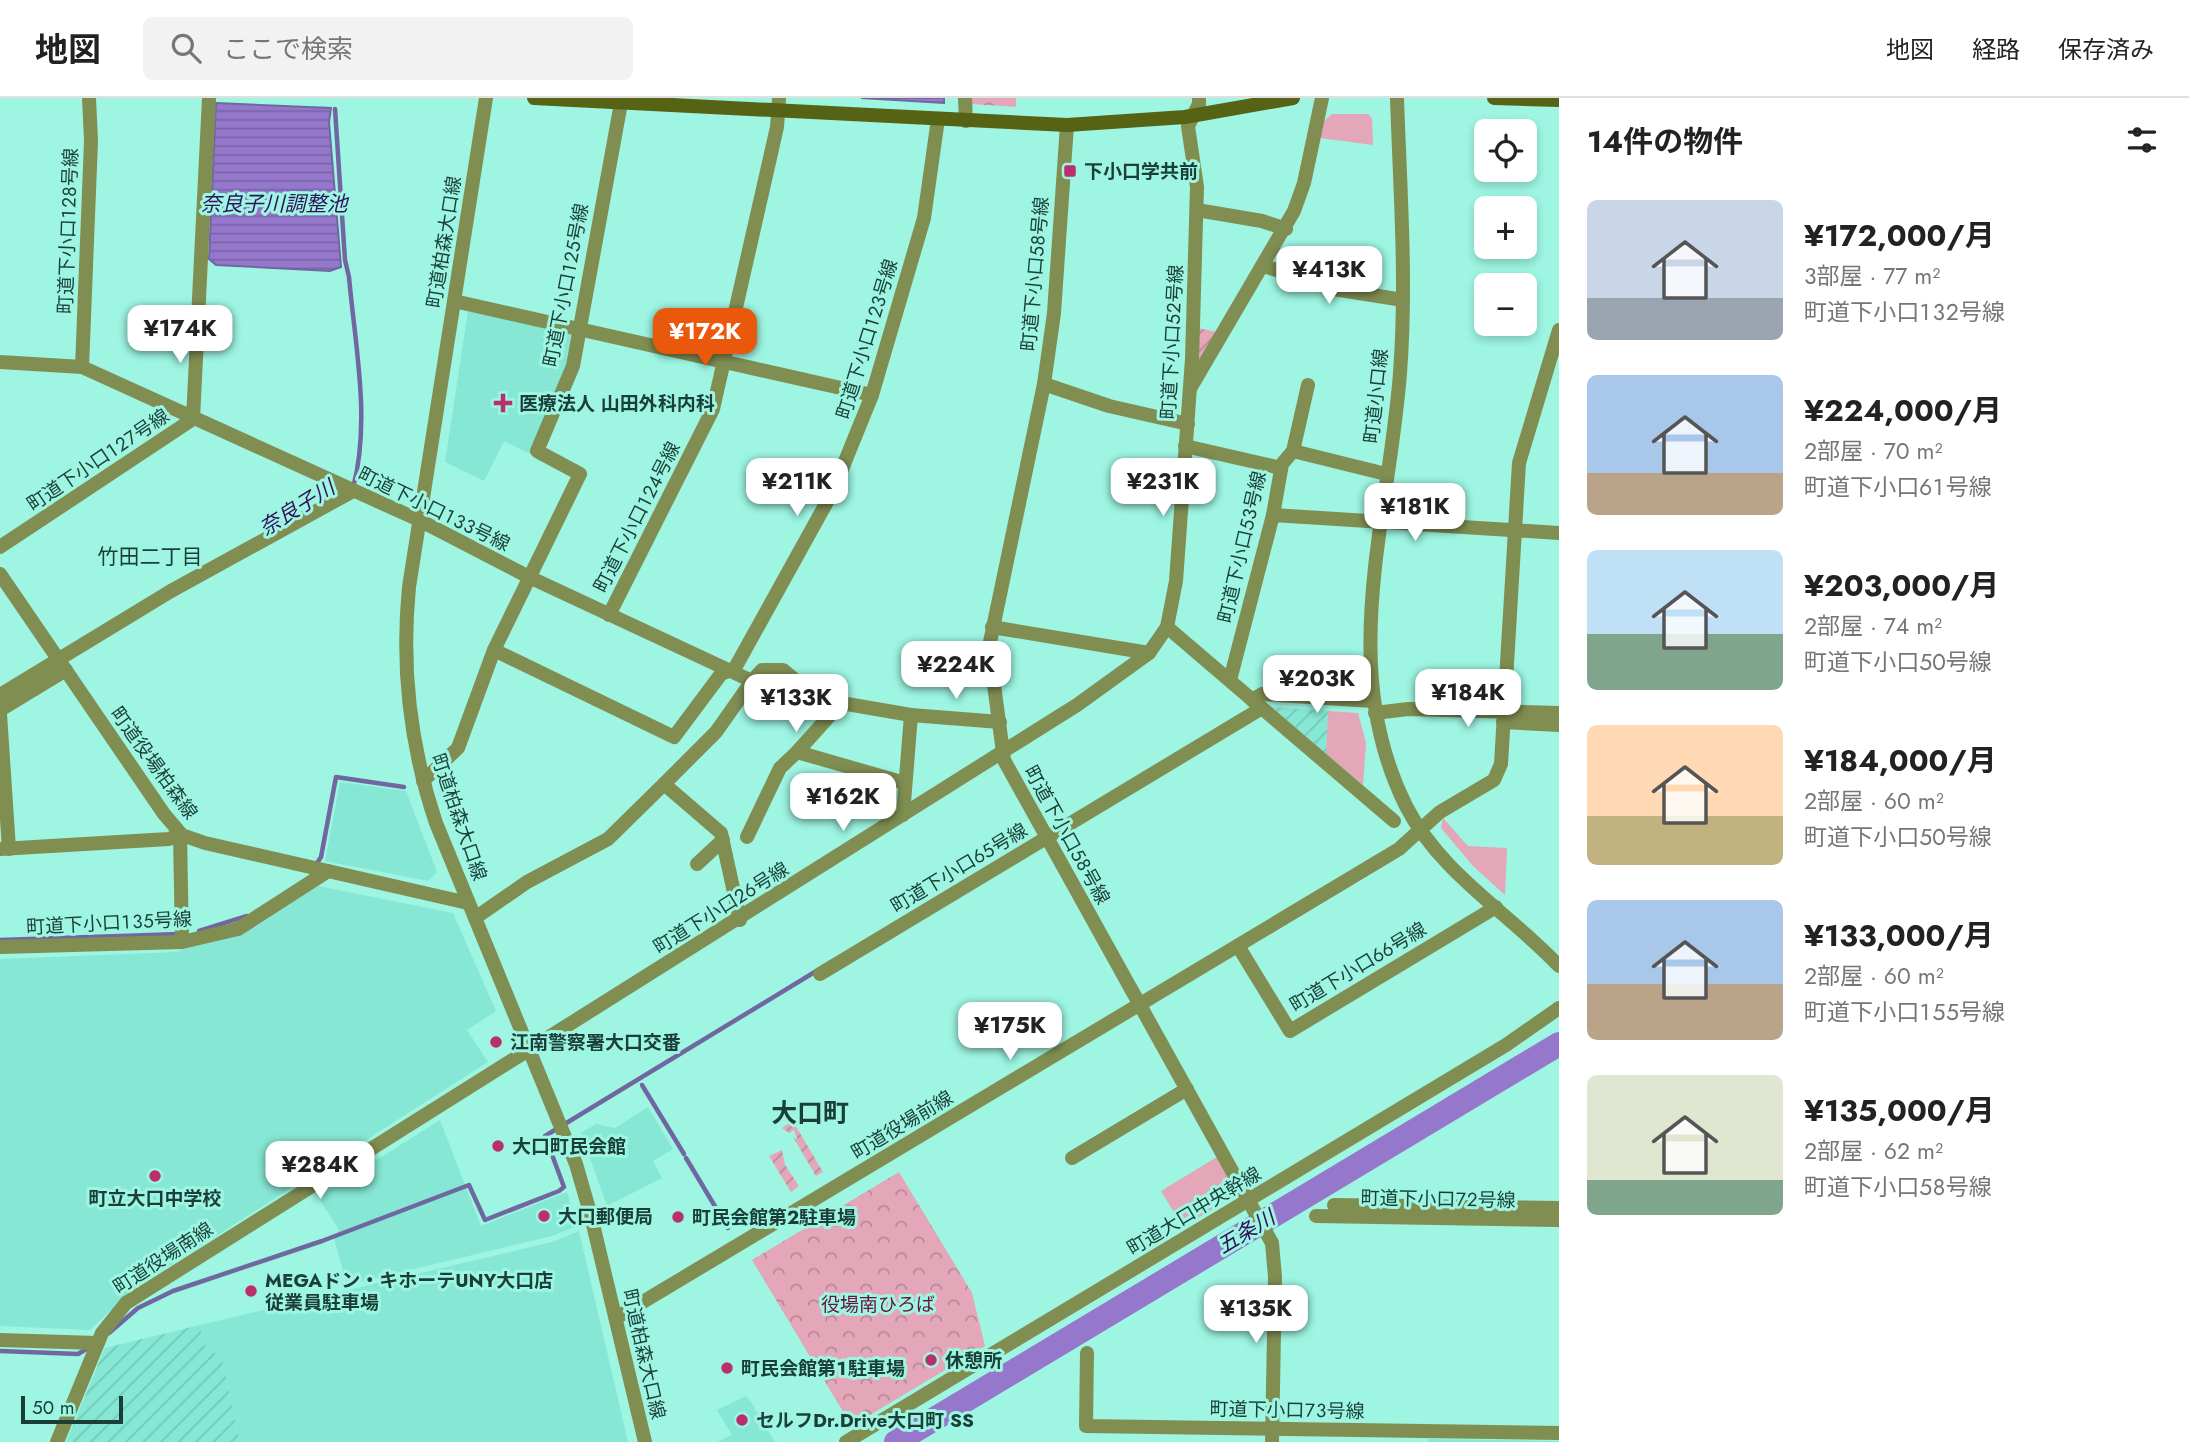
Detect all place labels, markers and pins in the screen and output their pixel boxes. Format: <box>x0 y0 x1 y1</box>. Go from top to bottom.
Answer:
place label: 下小口学共前 <box>1084 158 1198 185</box>
marker: 下小口学共前 <box>1062 163 1078 179</box>
pin: ¥413K <box>1280 246 1378 306</box>
pin: ¥174K <box>131 306 229 365</box>
pin: ¥172K <box>656 308 754 368</box>
place label: 医療法人 山田外科内科 <box>519 390 715 417</box>
marker: 医療法人 山田外科内科 <box>493 393 513 413</box>
pin: ¥211K <box>748 458 846 518</box>
pin: ¥231K <box>1114 458 1212 518</box>
pin: ¥181K <box>1366 484 1464 543</box>
pin: ¥224K <box>907 642 1005 701</box>
pin: ¥203K <box>1268 656 1366 715</box>
pin: ¥184K <box>1419 670 1517 729</box>
pin: ¥133K <box>747 674 845 734</box>
pin: ¥162K <box>794 774 892 833</box>
pin: ¥175K <box>961 1002 1059 1062</box>
place label: 江南警察署大口交番 <box>510 1029 681 1056</box>
marker: 江南警察署大口交番 <box>488 1034 504 1050</box>
place label: 大口町民会館 <box>512 1133 626 1160</box>
marker: 大口町民会館 <box>490 1138 506 1154</box>
pin: ¥284K <box>271 1142 369 1201</box>
marker: 町立大口中学校 <box>147 1168 163 1184</box>
place label: 町立大口中学校 <box>88 1185 222 1212</box>
place label: 大口郵便局 <box>558 1203 653 1230</box>
place label: 町民会館第２駐車場 <box>692 1204 856 1231</box>
marker: 大口郵便局 <box>536 1208 552 1224</box>
marker: 町民会館第２駐車場 <box>670 1209 686 1225</box>
place label: MEGAドン・キホーテUNY大口店 従業員駐車場 <box>265 1267 553 1316</box>
marker: MEGAドン・キホーテUNY大口店 従業員駐車場 <box>243 1283 259 1299</box>
pin: ¥135K <box>1207 1286 1305 1345</box>
place label: 休憩所 <box>945 1347 1002 1374</box>
marker: 休憩所 <box>923 1352 939 1368</box>
place label: 町民会館第１駐車場 <box>741 1355 905 1382</box>
marker: 町民会館第１駐車場 <box>719 1360 735 1376</box>
place label: セルフDr.Drive大口町 SS <box>756 1407 974 1434</box>
marker: セルフDr.Drive大口町 SS <box>734 1412 750 1428</box>

